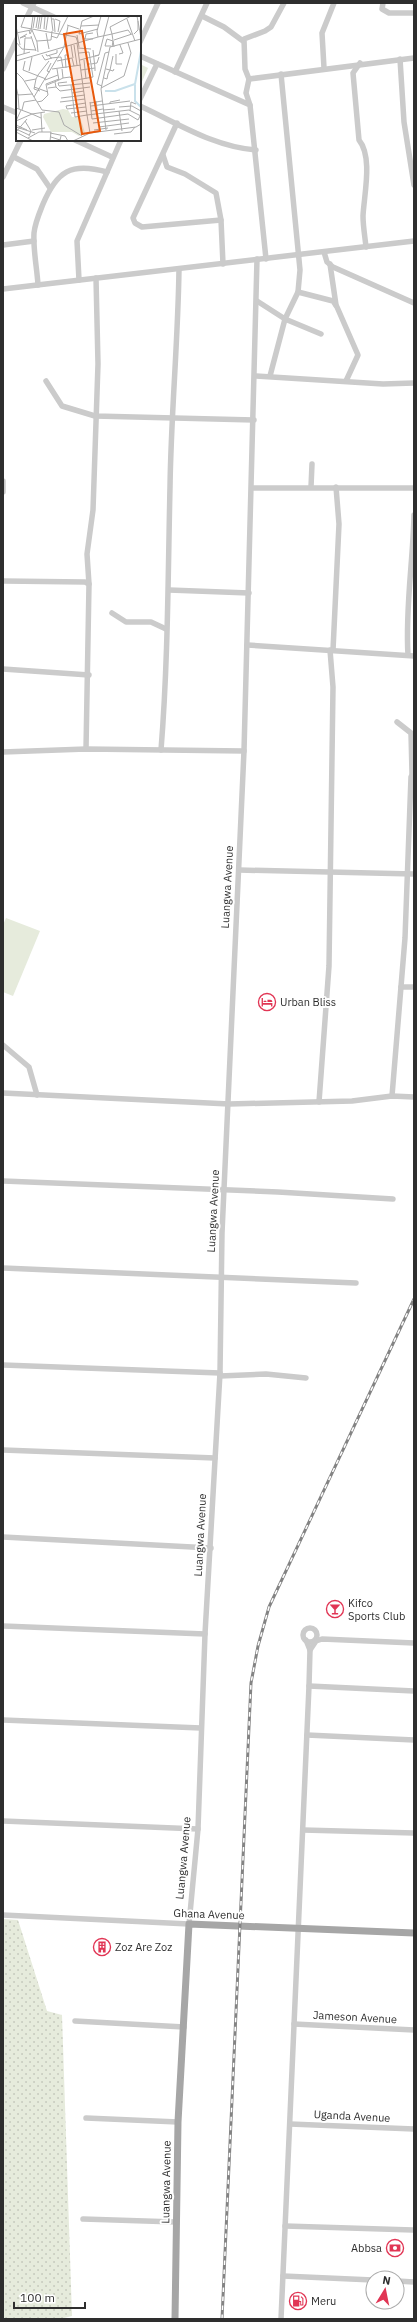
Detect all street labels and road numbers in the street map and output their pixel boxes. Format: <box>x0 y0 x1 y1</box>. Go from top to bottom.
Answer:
street label: Luangwa Avenue <box>218 845 236 929</box>
street label: Luangwa Avenue <box>204 1169 222 1253</box>
street label: Luangwa Avenue <box>191 1493 209 1577</box>
street label: Luangwa Avenue <box>172 1816 194 1900</box>
street label: Ghana Avenue <box>173 1906 245 1922</box>
street label: Jameson Avenue <box>313 2008 397 2026</box>
street label: Uganda Avenue <box>313 2107 391 2125</box>
street label: Luangwa Avenue <box>158 2140 174 2224</box>

